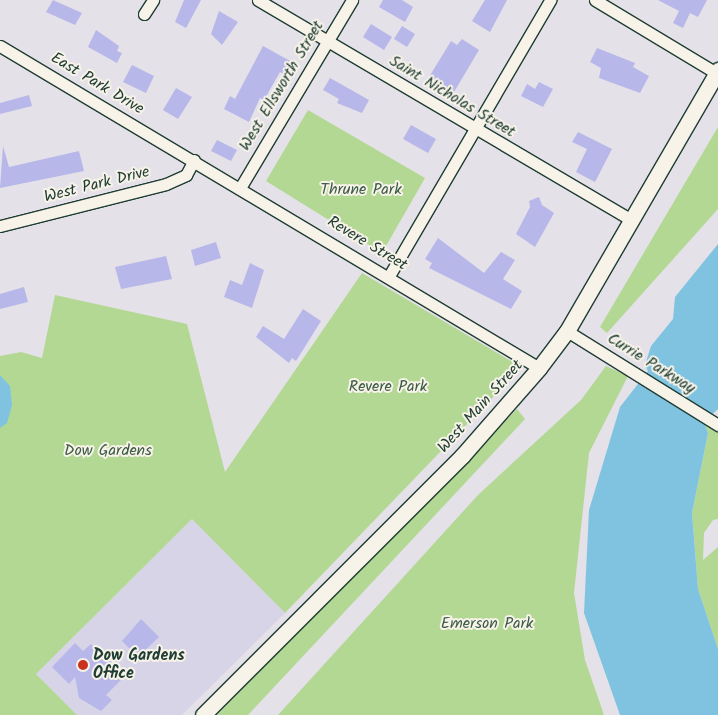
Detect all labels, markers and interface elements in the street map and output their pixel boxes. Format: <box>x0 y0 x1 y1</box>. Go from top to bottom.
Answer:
street label: West Ellsworth Street <box>236 18 328 154</box>
street label: East Park Drive <box>47 49 147 119</box>
street label: Saint Nicholas Street <box>385 52 519 142</box>
street label: West Park Drive <box>42 163 152 207</box>
park label: Thrune Park <box>320 180 402 200</box>
street label: Revere Street <box>323 213 411 275</box>
street label: Currie Parkway <box>603 329 699 399</box>
street label: West Main Street <box>434 357 528 457</box>
park label: Revere Park <box>349 377 427 397</box>
park label: Dow Gardens <box>64 441 152 461</box>
park label: Emerson Park <box>441 614 533 634</box>
place label: Dow Gardens Office <box>93 646 185 684</box>
marker: Dow Gardens Office <box>77 659 89 671</box>

